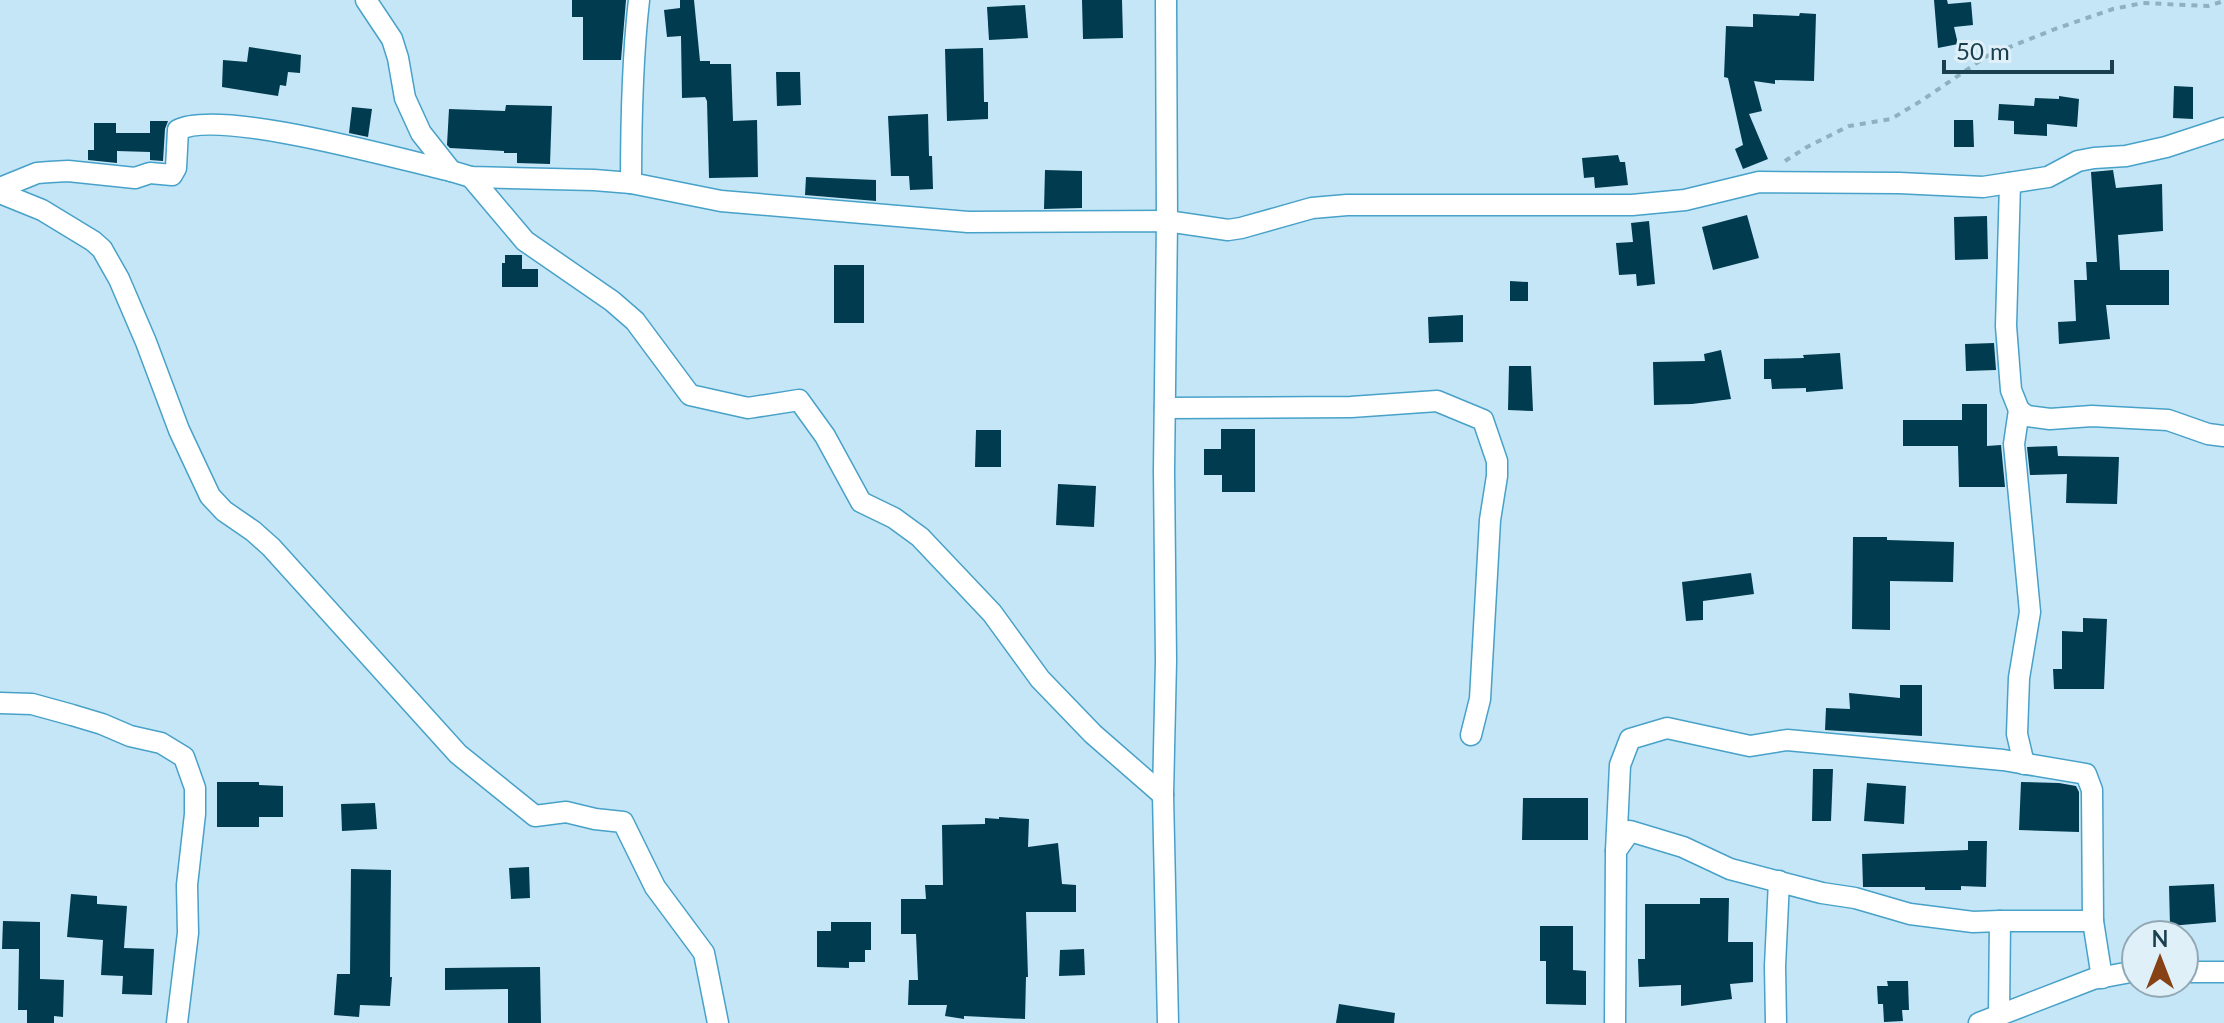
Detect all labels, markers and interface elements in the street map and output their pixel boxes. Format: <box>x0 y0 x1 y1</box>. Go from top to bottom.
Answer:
scale bar <box>1944 24 2112 74</box>
text: 50 m <box>1956 36 2010 65</box>
north arrow <box>2120 919 2200 999</box>
text: N <box>2152 925 2168 952</box>

